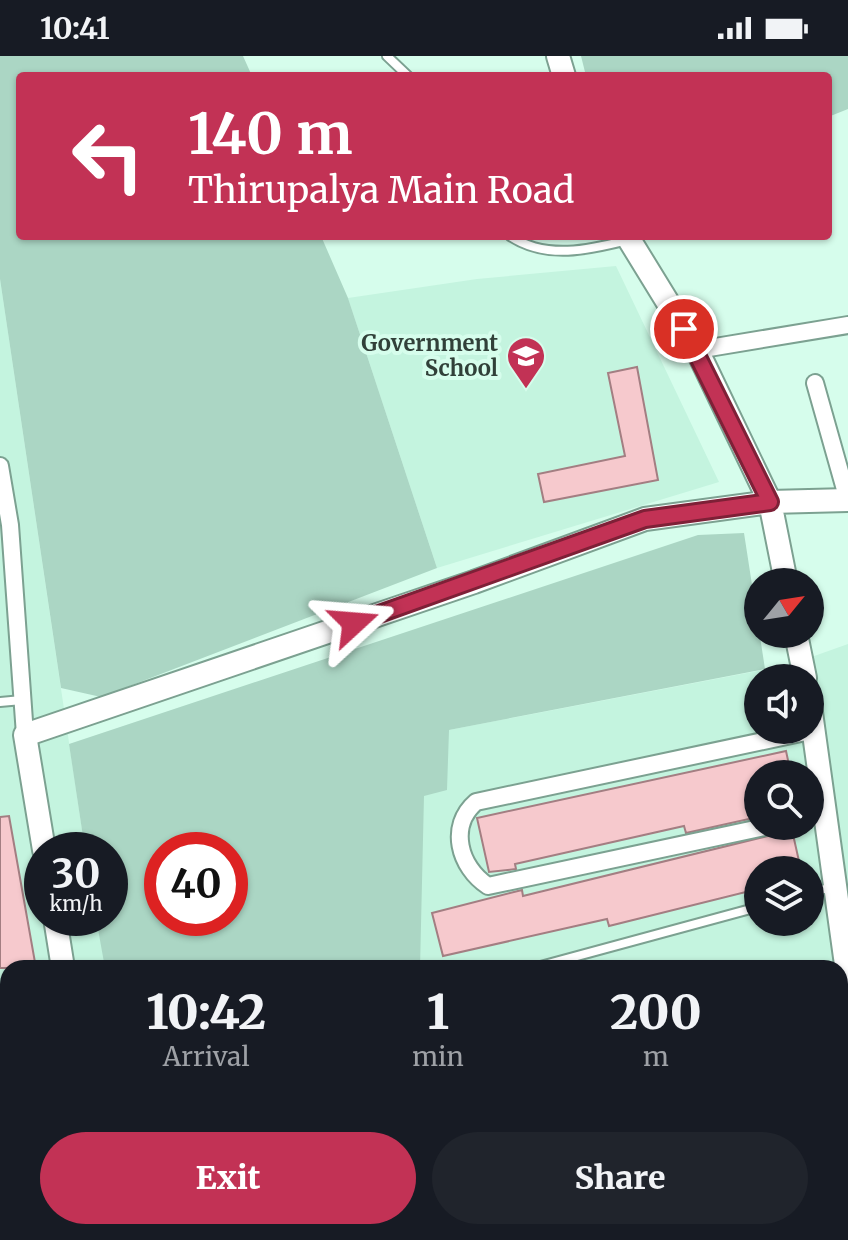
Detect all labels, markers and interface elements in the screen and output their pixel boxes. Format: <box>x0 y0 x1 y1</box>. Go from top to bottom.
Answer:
text: 10:41 <box>40 9 110 47</box>
text: 140 m <box>188 99 353 169</box>
icon: left <box>56 104 160 208</box>
text: Thirupalya Main Road <box>188 168 574 213</box>
pin <box>650 295 718 363</box>
icon: arrive <box>662 307 706 351</box>
place label: Government School <box>361 329 498 382</box>
school or university icon: Government School <box>505 335 547 390</box>
north arrow <box>744 568 824 648</box>
map controls <box>744 568 824 936</box>
position arrow <box>312 581 396 665</box>
button: sound <box>744 664 824 744</box>
button: search <box>744 760 824 840</box>
speed limit sign: 40 <box>144 832 248 936</box>
text: 30 <box>52 849 100 899</box>
button: layers <box>744 856 824 936</box>
text: km/h <box>50 891 102 916</box>
text: 10:42 <box>146 982 266 1042</box>
text: 1 <box>427 982 449 1042</box>
text: 200 <box>610 982 702 1042</box>
text: Arrival <box>163 1040 250 1073</box>
text: min <box>412 1040 464 1073</box>
text: m <box>643 1040 669 1073</box>
button: Exit <box>40 1132 416 1224</box>
button: Share <box>432 1132 808 1224</box>

